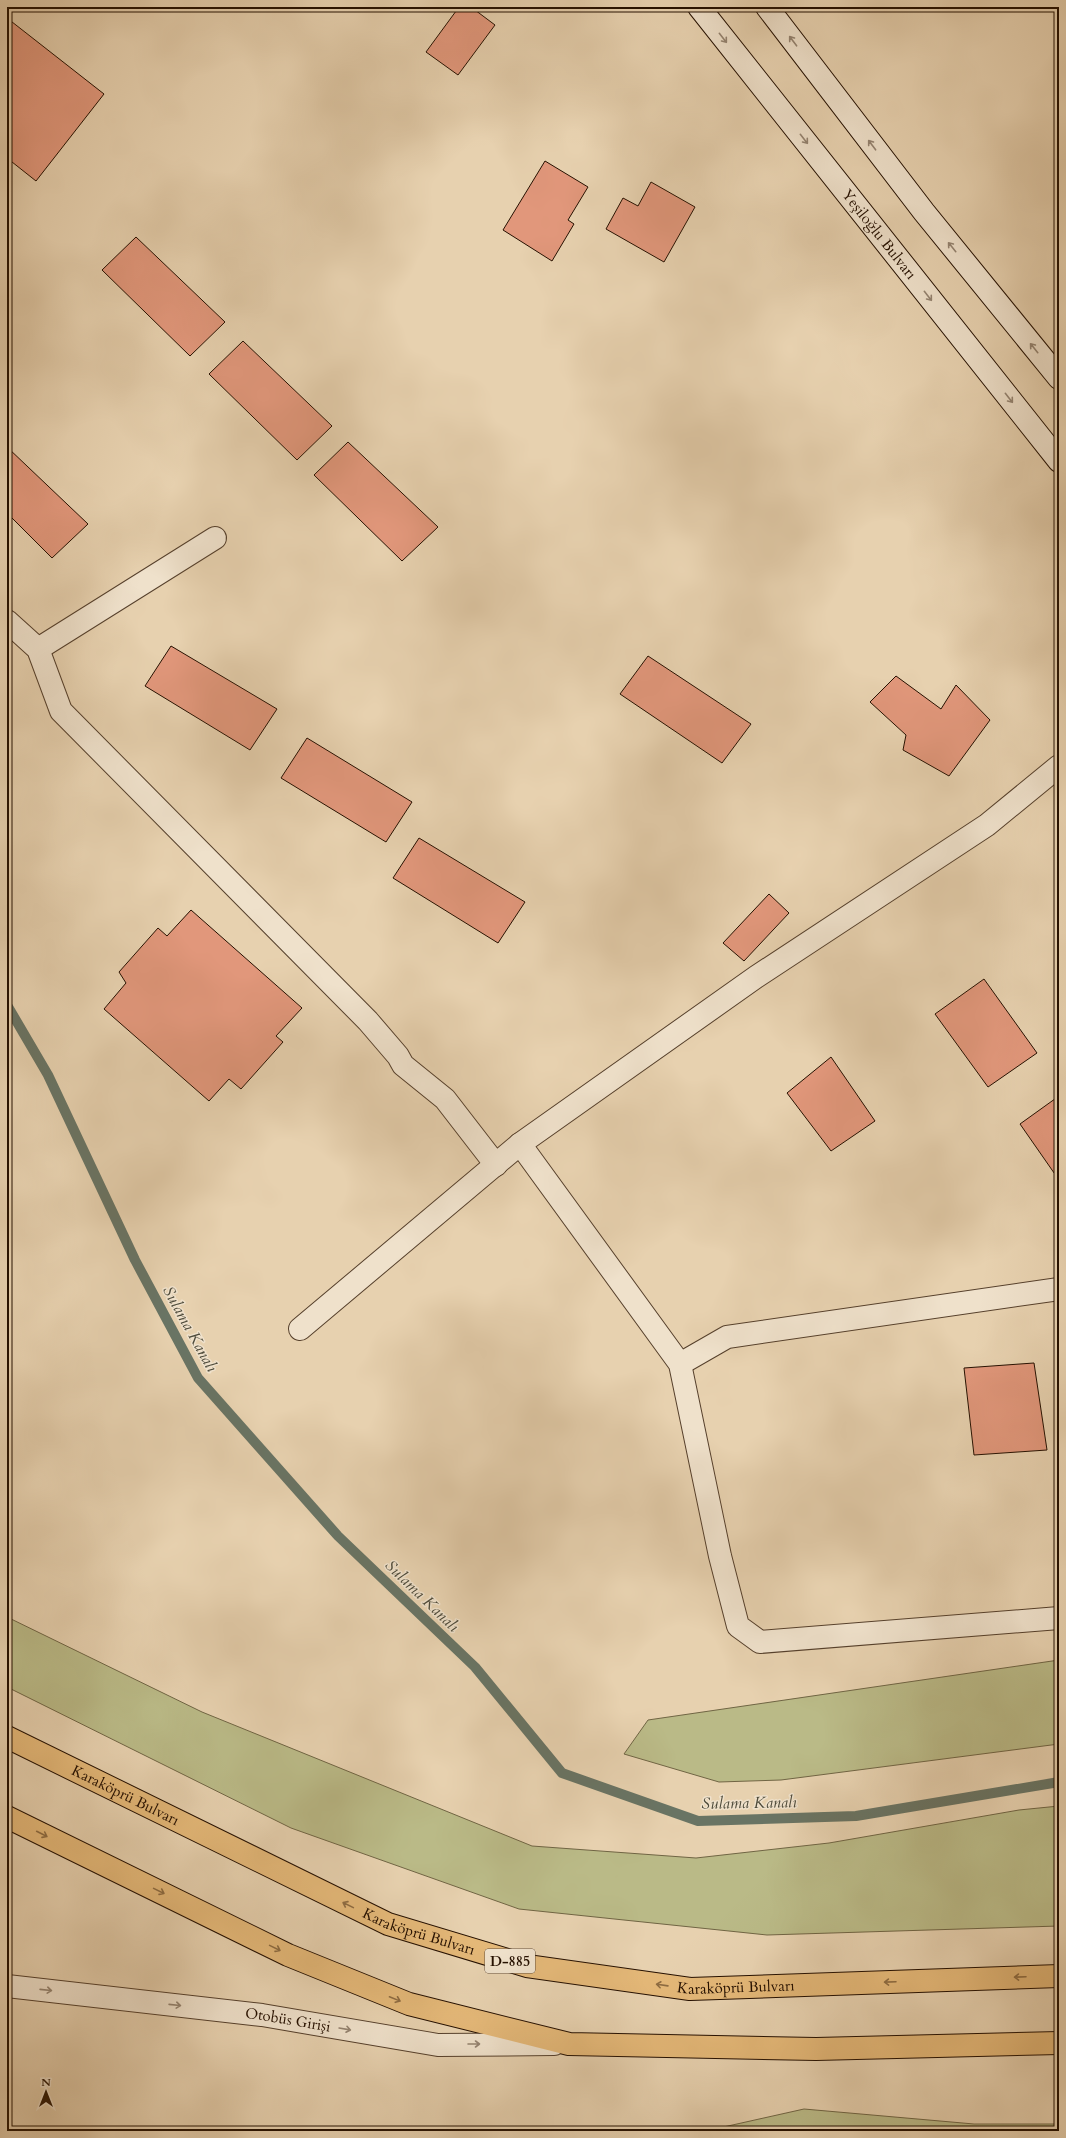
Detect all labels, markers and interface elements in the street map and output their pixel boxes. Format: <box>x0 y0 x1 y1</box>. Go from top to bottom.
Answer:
one-way arrow <box>719 32 727 43</box>
one-way arrow <box>789 36 797 47</box>
one-way arrow <box>800 134 808 145</box>
one-way arrow <box>868 139 876 150</box>
street label: Yeşiloğlu Bulvarı <box>837 185 921 283</box>
one-way arrow <box>948 241 957 252</box>
one-way arrow <box>924 291 933 302</box>
one-way arrow <box>1030 342 1039 353</box>
one-way arrow <box>1005 392 1013 403</box>
water label: Sulama Kanalı <box>157 1282 223 1377</box>
water label: Sulama Kanalı <box>380 1555 464 1637</box>
street label: Karaköprü Bulvarı <box>68 1760 183 1830</box>
water label: Sulama Kanalı <box>701 1791 798 1815</box>
one-way arrow <box>36 1831 48 1838</box>
one-way arrow <box>152 1888 164 1895</box>
one-way arrow <box>343 1901 355 1908</box>
street label: Karaköprü Bulvarı <box>359 1903 477 1960</box>
one-way arrow <box>269 1945 281 1952</box>
road number: D-885 <box>485 1949 535 1973</box>
one-way arrow <box>1014 1973 1027 1981</box>
street label: Karaköprü Bulvarı <box>676 1975 795 1999</box>
one-way arrow <box>884 1978 897 1986</box>
one-way arrow <box>656 1981 669 1989</box>
one-way arrow <box>39 1987 52 1994</box>
one-way arrow <box>389 1995 401 2003</box>
one-way arrow <box>168 2001 181 2009</box>
street label: Otobüs Girişi <box>244 2003 332 2037</box>
one-way arrow <box>338 2025 351 2033</box>
one-way arrow <box>467 2040 480 2048</box>
north arrow <box>26 2072 66 2112</box>
text: N <box>41 2075 51 2090</box>

